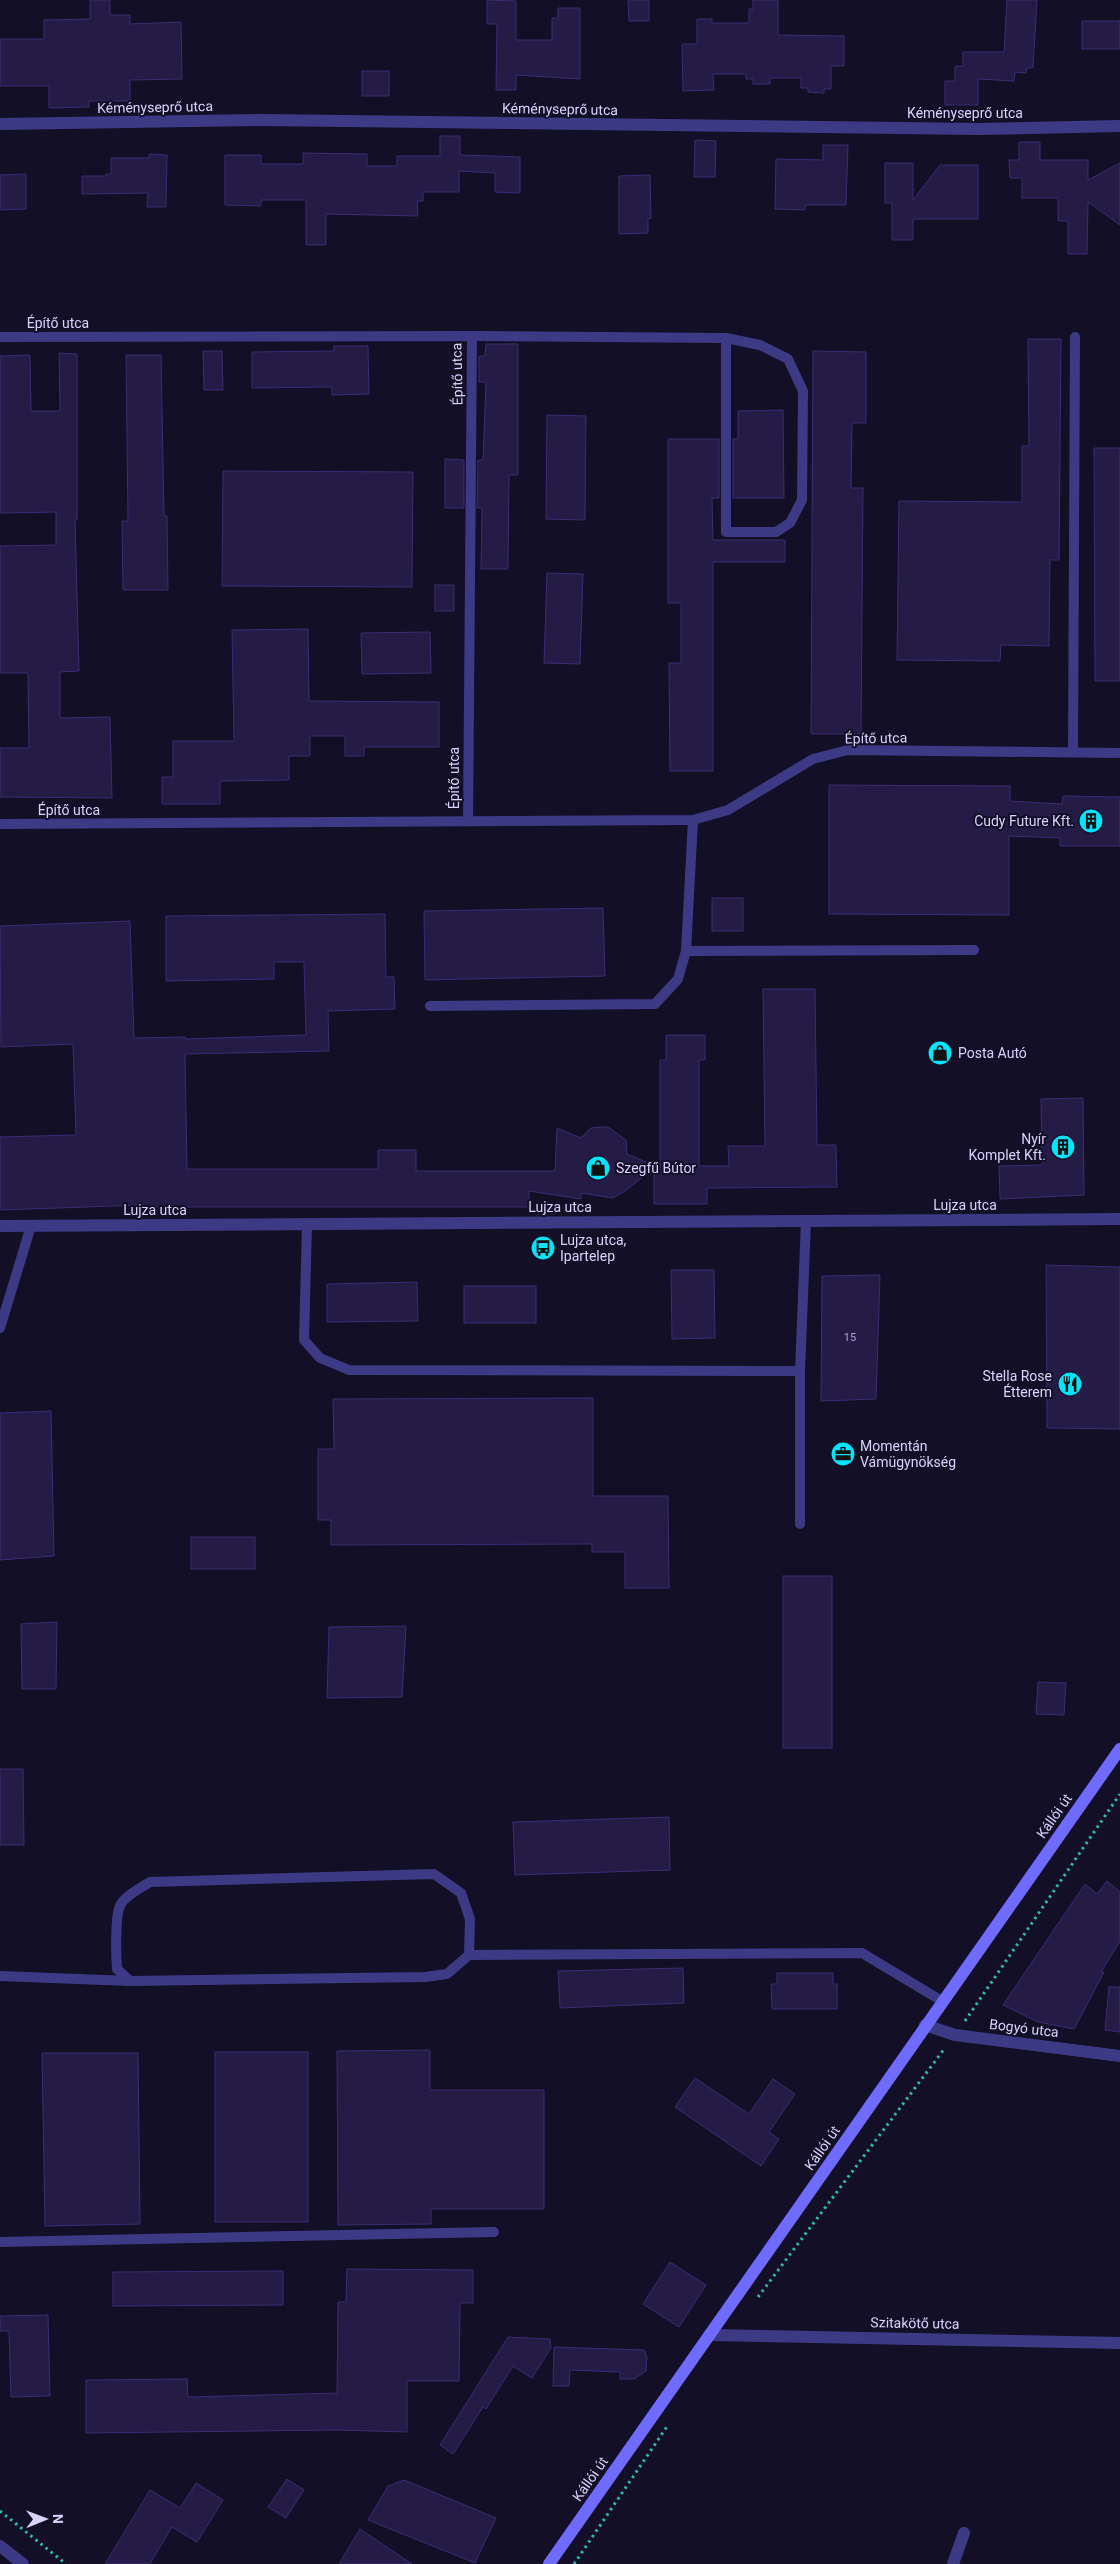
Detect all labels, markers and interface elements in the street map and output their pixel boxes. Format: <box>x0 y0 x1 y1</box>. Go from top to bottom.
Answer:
street label: Kéményseprő utca <box>97 98 213 116</box>
street label: Kéményseprő utca <box>502 100 618 118</box>
street label: Kéményseprő utca <box>907 105 1023 121</box>
street label: Építő utca <box>27 314 89 331</box>
street label: Építő utca <box>447 343 466 405</box>
street label: Építő utca <box>845 728 907 747</box>
street label: Építő utca <box>445 747 462 809</box>
street label: Építő utca <box>38 801 100 818</box>
building icon: Cudy Future Kft. <box>1078 808 1104 834</box>
place label: Cudy Future Kft. <box>974 813 1074 829</box>
shop icon: Posta Autó <box>927 1040 953 1066</box>
place label: Posta Autó <box>958 1045 1027 1061</box>
place label: Nyír Komplet Kft. <box>968 1131 1046 1163</box>
building icon: Nyír Komplet Kft. <box>1050 1134 1076 1160</box>
shop icon: Szegfű Bútor <box>585 1155 611 1181</box>
place label: Szegfű Bútor <box>616 1160 696 1176</box>
street label: Lujza utca <box>933 1197 997 1213</box>
street label: Lujza utca <box>528 1199 592 1215</box>
street label: Lujza utca <box>123 1202 187 1218</box>
place label: Lujza utca, Ipartelep <box>560 1232 627 1264</box>
bus stop icon: Lujza utca, Ipartelep <box>530 1235 556 1261</box>
house number: 15 <box>844 1331 856 1344</box>
place label: Stella Rose Étterem <box>983 1368 1052 1400</box>
restaurant icon: Stella Rose Étterem <box>1057 1371 1083 1397</box>
place label: Momentán Vámügynökség <box>860 1438 956 1470</box>
office icon: Momentán Vámügynökség <box>830 1441 856 1467</box>
street label: Kállói út <box>1033 1790 1075 1841</box>
street label: Bogyó utca <box>988 2016 1060 2040</box>
street label: Kállói út <box>801 2122 843 2173</box>
street label: Szitakötő utca <box>870 2314 960 2332</box>
street label: Kállói út <box>569 2453 611 2504</box>
north arrow <box>20 2494 70 2544</box>
text: N <box>50 2514 66 2524</box>

